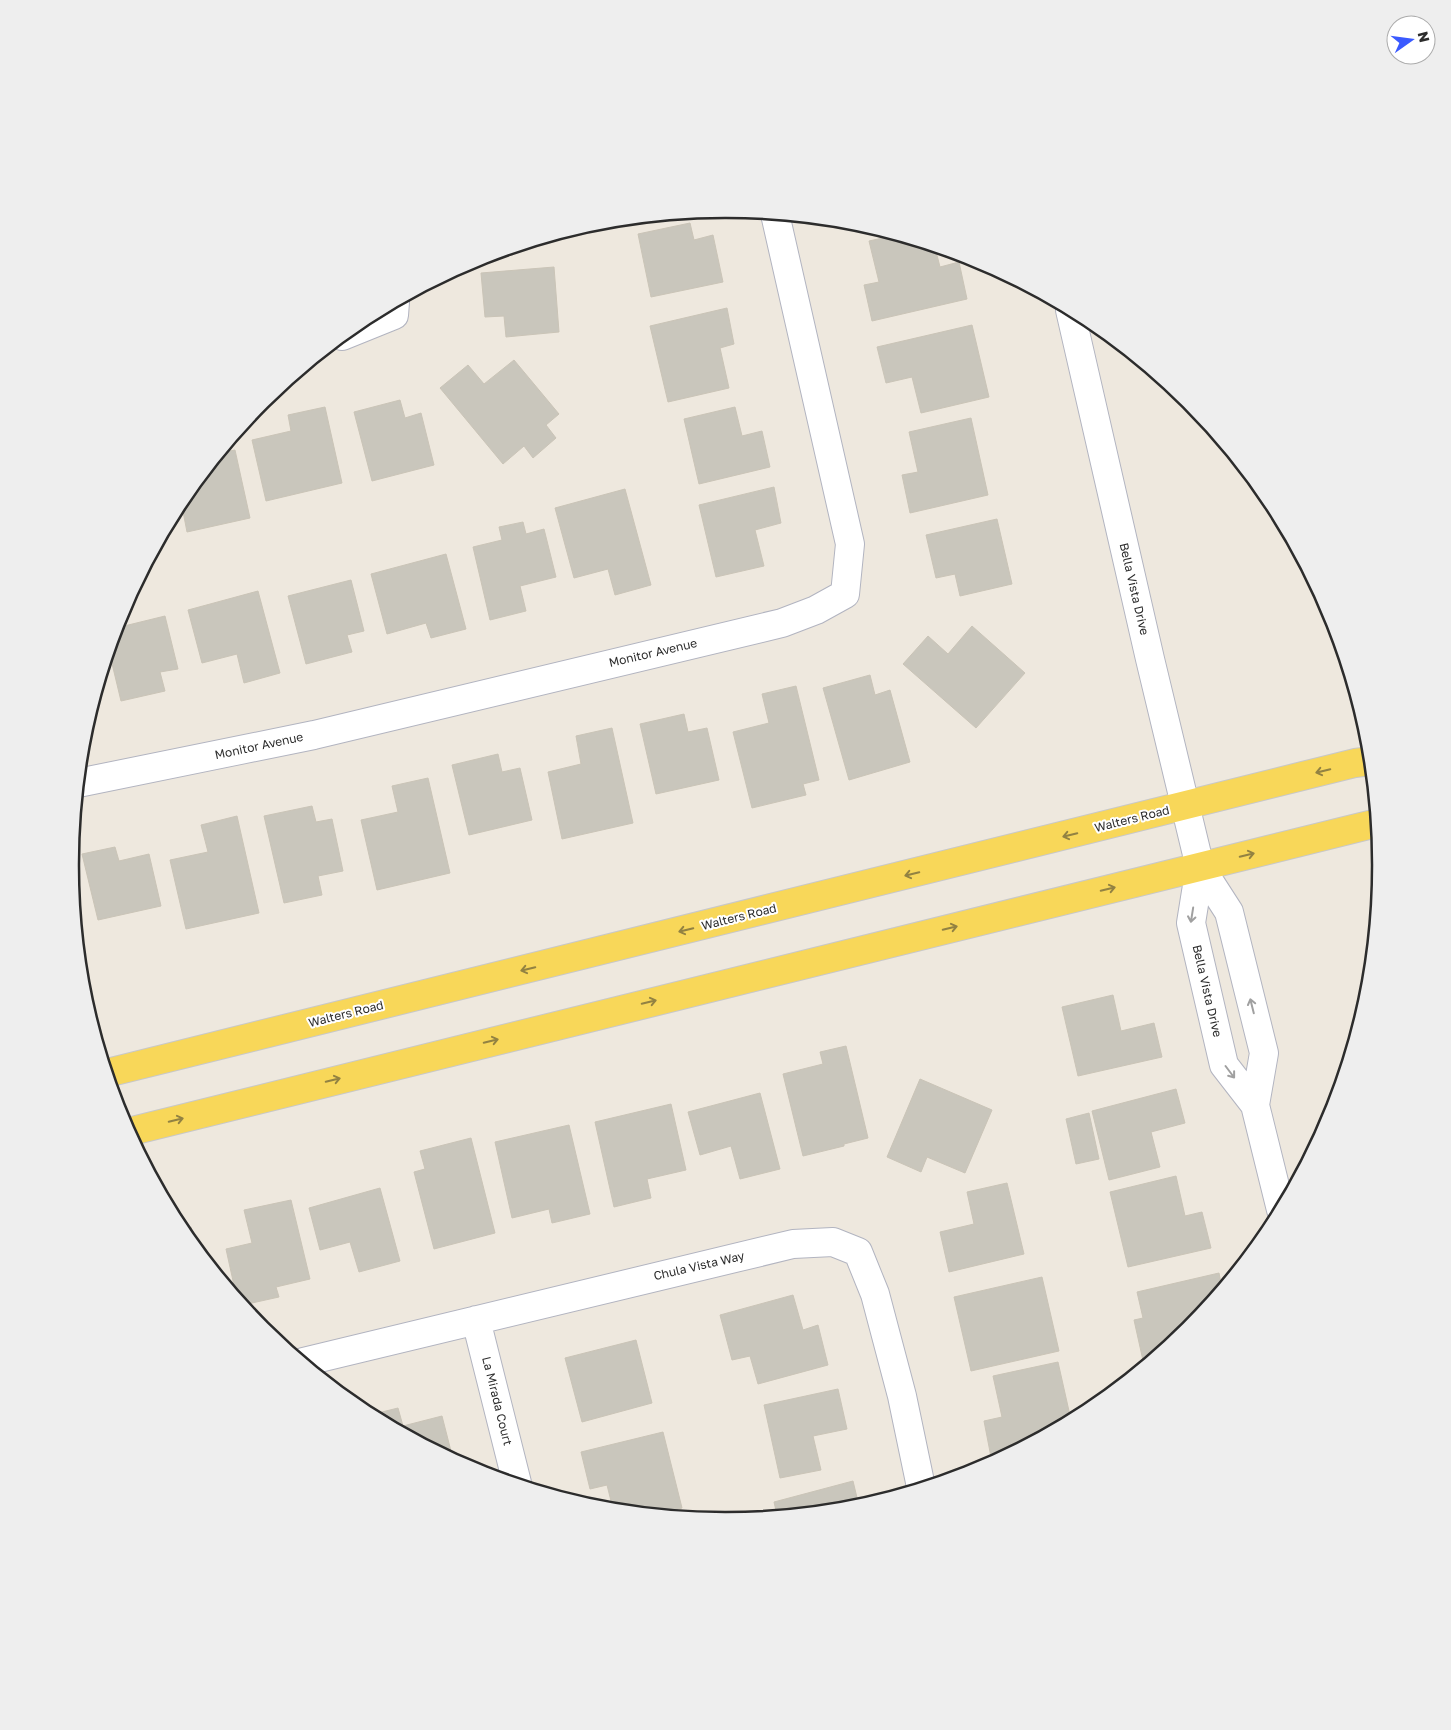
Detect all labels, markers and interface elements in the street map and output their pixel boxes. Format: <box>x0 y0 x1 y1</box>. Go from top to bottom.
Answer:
north arrow <box>1386 15 1436 65</box>
text: N <box>1415 30 1434 44</box>
street label: Bella Vista Drive <box>1117 541 1152 637</box>
street label: Monitor Avenue <box>607 635 699 670</box>
street label: Monitor Avenue <box>213 729 305 762</box>
one-way arrow <box>1316 767 1332 776</box>
street label: Walters Road <box>1093 802 1171 835</box>
one-way arrow <box>1062 831 1078 840</box>
one-way arrow <box>1239 850 1255 860</box>
one-way arrow <box>904 870 920 879</box>
one-way arrow <box>1099 884 1115 893</box>
street label: Walters Road <box>700 900 778 933</box>
one-way arrow <box>1187 907 1197 923</box>
one-way arrow <box>941 923 957 932</box>
one-way arrow <box>679 926 695 935</box>
street label: Bella Vista Drive <box>1190 943 1225 1039</box>
one-way arrow <box>521 965 537 974</box>
street label: Walters Road <box>307 997 385 1030</box>
one-way arrow <box>640 997 656 1007</box>
one-way arrow <box>1247 999 1256 1015</box>
one-way arrow <box>483 1036 499 1046</box>
one-way arrow <box>1224 1065 1235 1078</box>
one-way arrow <box>325 1075 341 1085</box>
one-way arrow <box>167 1115 183 1124</box>
street label: Chula Vista Way <box>652 1248 746 1283</box>
street label: La Mirada Court <box>479 1355 516 1447</box>

